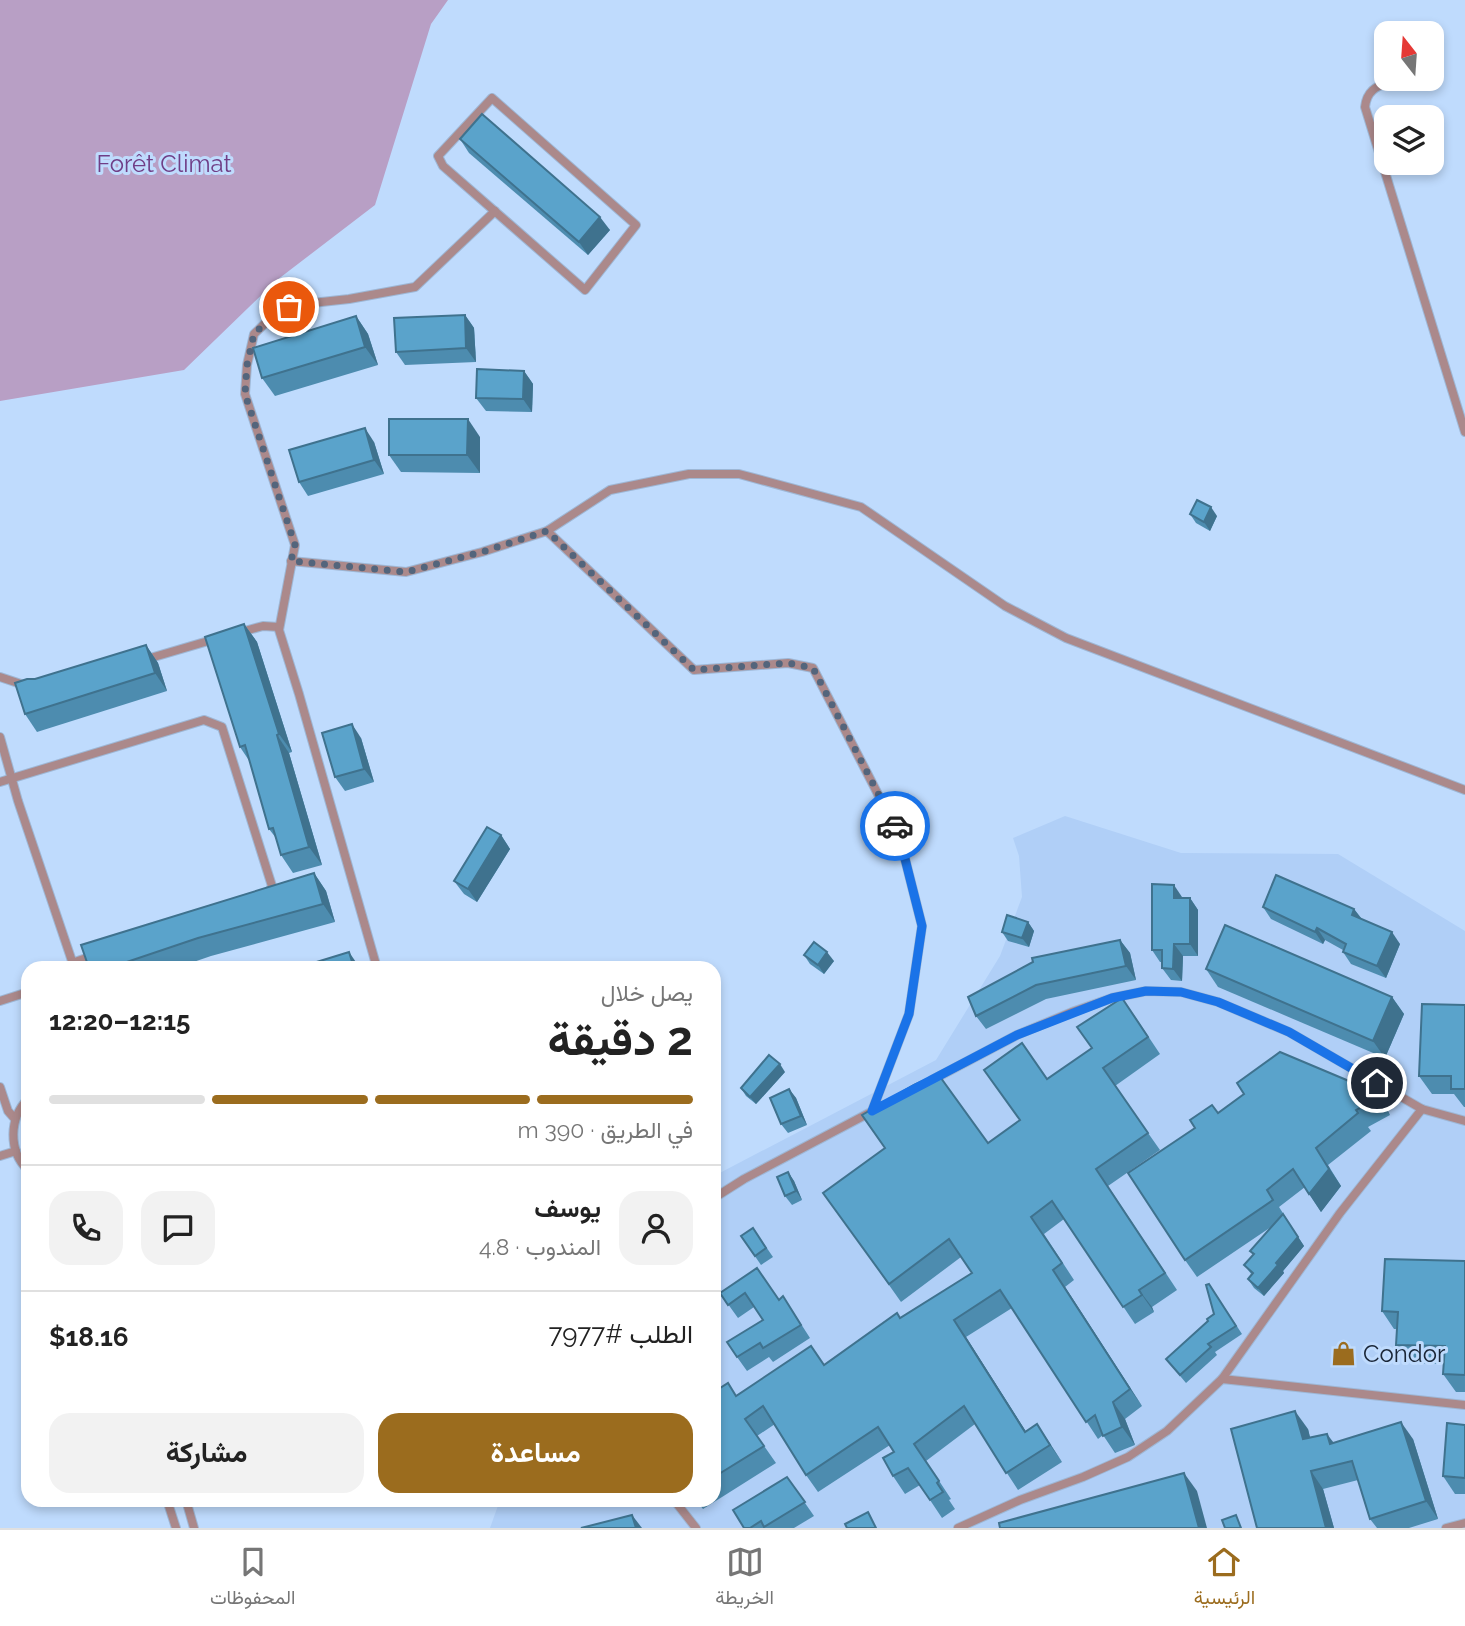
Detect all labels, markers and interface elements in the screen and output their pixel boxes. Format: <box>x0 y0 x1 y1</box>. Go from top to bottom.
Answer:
north arrow <box>1374 21 1444 91</box>
map controls <box>1374 21 1444 175</box>
button: layers <box>1374 105 1444 175</box>
park label: Forêt Climat <box>96 149 232 178</box>
pin <box>259 277 319 337</box>
icon: bag <box>270 288 308 326</box>
courier <box>860 791 930 861</box>
icon: car <box>876 807 914 845</box>
text: يصل خلال <box>601 979 693 1006</box>
text: 12:15–12:20 <box>49 1006 190 1036</box>
text: 2 دقيقة <box>548 1012 693 1066</box>
pin <box>1347 1053 1407 1113</box>
icon: home <box>1358 1064 1396 1102</box>
text: في الطريق · 390 m <box>517 1116 693 1143</box>
button: phone <box>49 1191 123 1265</box>
button: chat <box>141 1191 215 1265</box>
button: person <box>619 1191 693 1265</box>
text: يوسف <box>534 1193 601 1223</box>
text: المندوب · 4.8 <box>479 1233 601 1260</box>
text: الطلب #7977 <box>548 1319 693 1349</box>
text: $18.16 <box>49 1322 129 1352</box>
shop icon: Condor <box>1329 1339 1357 1367</box>
place label: Condor <box>1363 1339 1446 1368</box>
button: مشاركة <box>49 1413 364 1493</box>
button: مساعدة <box>378 1413 693 1493</box>
tab: المحفوظات <box>210 1543 295 1614</box>
tab: الخريطة <box>715 1543 774 1614</box>
tab: الرئيسية <box>1194 1543 1255 1614</box>

